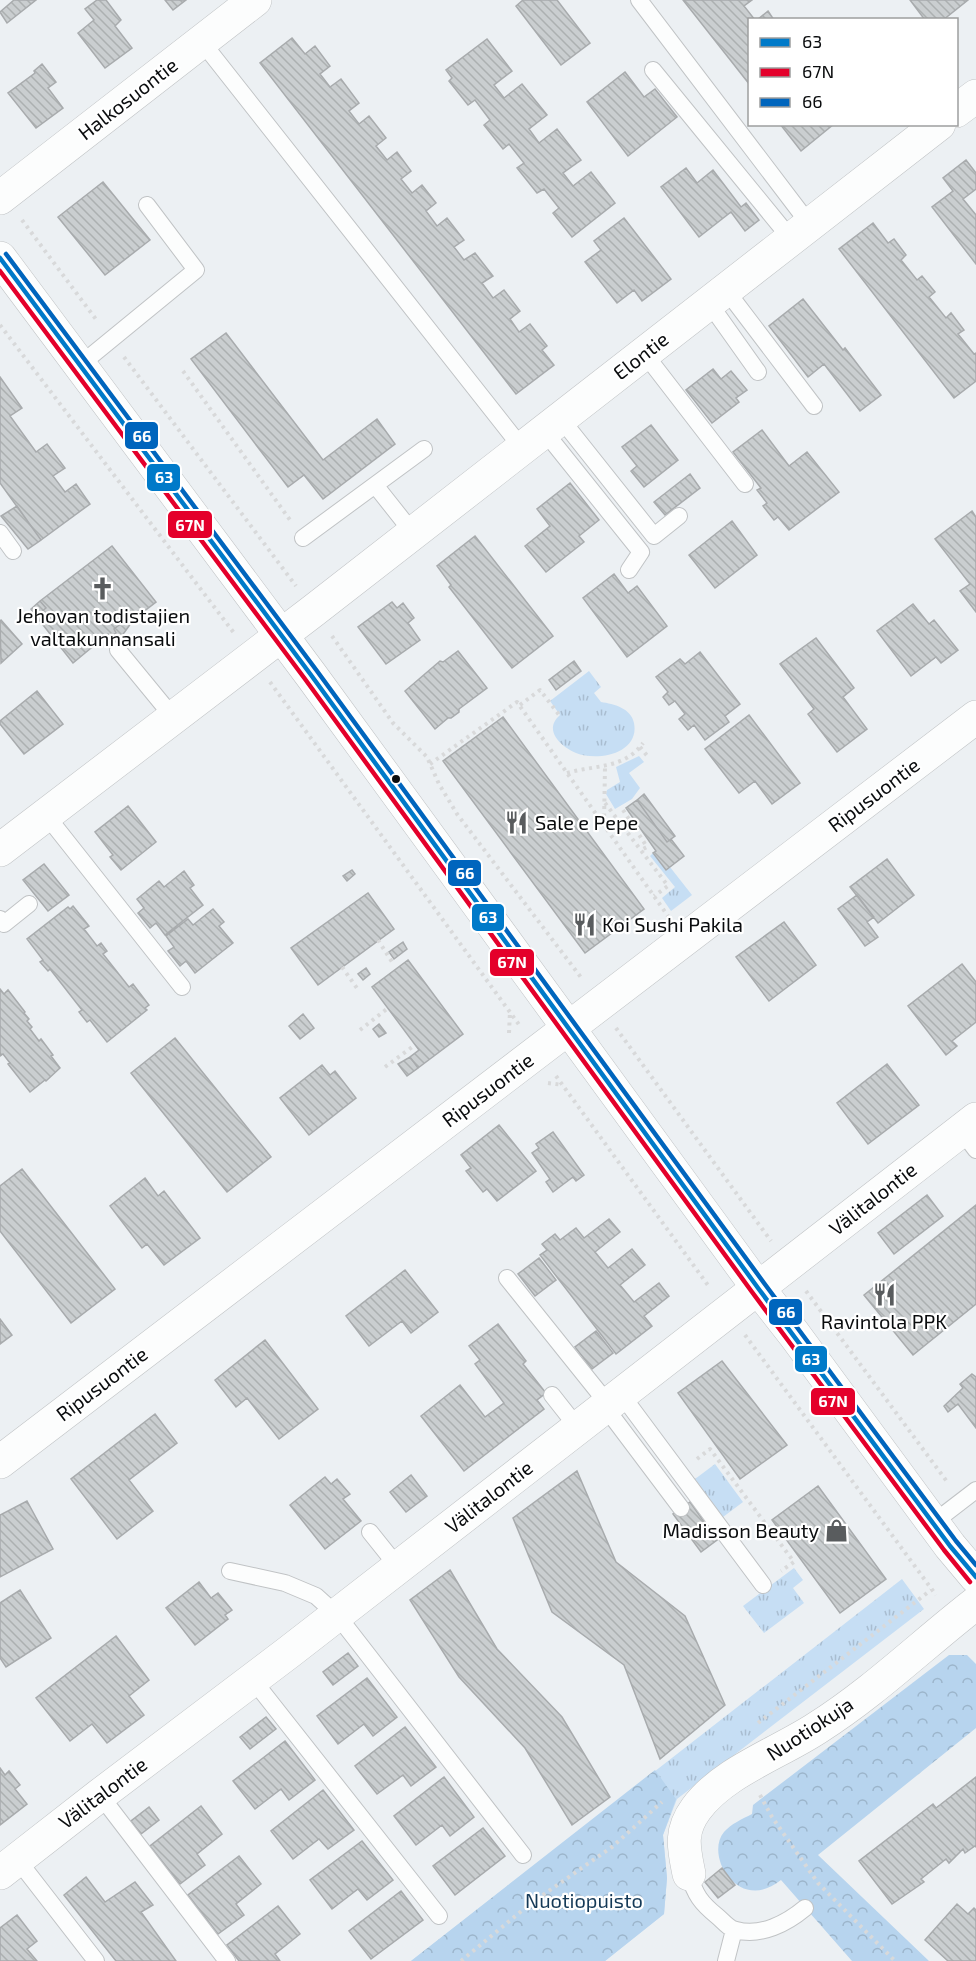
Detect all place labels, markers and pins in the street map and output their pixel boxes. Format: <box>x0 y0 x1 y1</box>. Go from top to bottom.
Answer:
church icon: Jehovan todistajien valtakunnansali <box>90 576 116 602</box>
place label: Jehovan todistajien valtakunnansali <box>16 603 190 650</box>
unlabelled marker <box>390 773 402 785</box>
restaurant icon: Sale e Pepe <box>504 810 530 836</box>
place label: Sale e Pepe <box>535 810 638 834</box>
restaurant icon: Koi Sushi Pakila <box>571 912 597 938</box>
place label: Koi Sushi Pakila <box>602 912 743 936</box>
restaurant icon: Ravintola PPK <box>871 1281 897 1307</box>
place label: Ravintola PPK <box>821 1309 947 1333</box>
place label: Madisson Beauty <box>663 1518 819 1542</box>
shop icon: Madisson Beauty <box>824 1518 850 1544</box>

